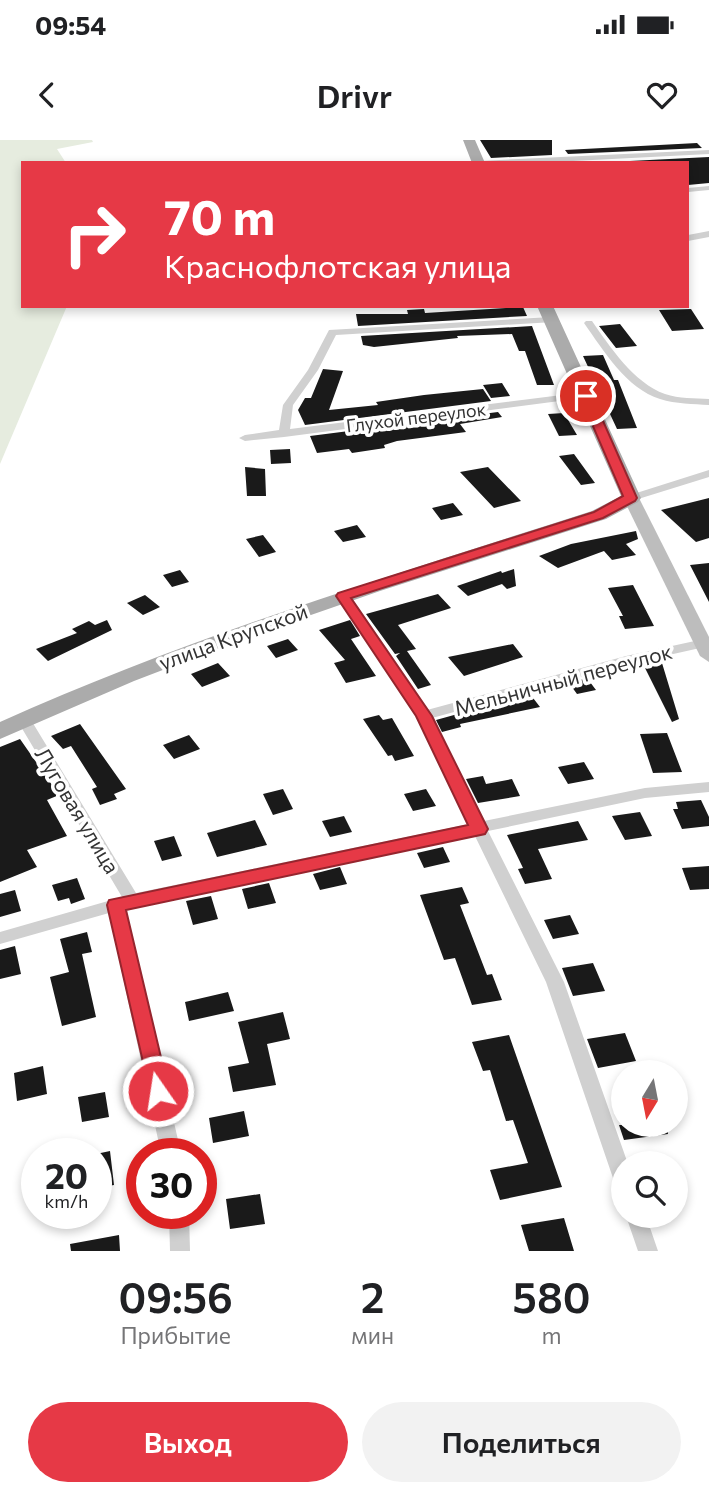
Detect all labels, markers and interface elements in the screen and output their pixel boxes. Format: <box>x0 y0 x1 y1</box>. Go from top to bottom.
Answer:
text: 09:54 <box>35 9 106 40</box>
text: Drivr <box>317 75 392 115</box>
icon: back <box>28 76 66 114</box>
icon: heart <box>643 76 681 114</box>
text: 70 m <box>164 185 275 245</box>
icon: right <box>49 189 140 280</box>
text: Краснофлотская улица <box>164 245 511 285</box>
pin <box>556 366 616 426</box>
icon: arrive <box>567 377 605 415</box>
street label: Глухой переулок <box>345 397 488 437</box>
street label: улица Крупской <box>155 598 311 674</box>
street label: Мельничный переулок <box>451 638 675 720</box>
street label: Луговая улица <box>31 742 125 878</box>
position arrow <box>121 1054 195 1128</box>
north arrow <box>611 1060 688 1138</box>
map controls <box>611 1060 688 1228</box>
speed limit sign: 30 <box>126 1138 217 1229</box>
button: search <box>611 1151 688 1228</box>
text: 20 <box>45 1153 88 1196</box>
text: km/h <box>45 1190 88 1212</box>
text: 09:56 <box>119 1270 233 1322</box>
text: 2 <box>361 1270 385 1322</box>
text: 580 <box>513 1270 590 1322</box>
text: Прибытие <box>120 1321 231 1349</box>
text: мин <box>351 1321 394 1349</box>
text: m <box>541 1321 562 1349</box>
button: Выход <box>28 1402 348 1482</box>
button: Поделиться <box>362 1402 681 1482</box>

